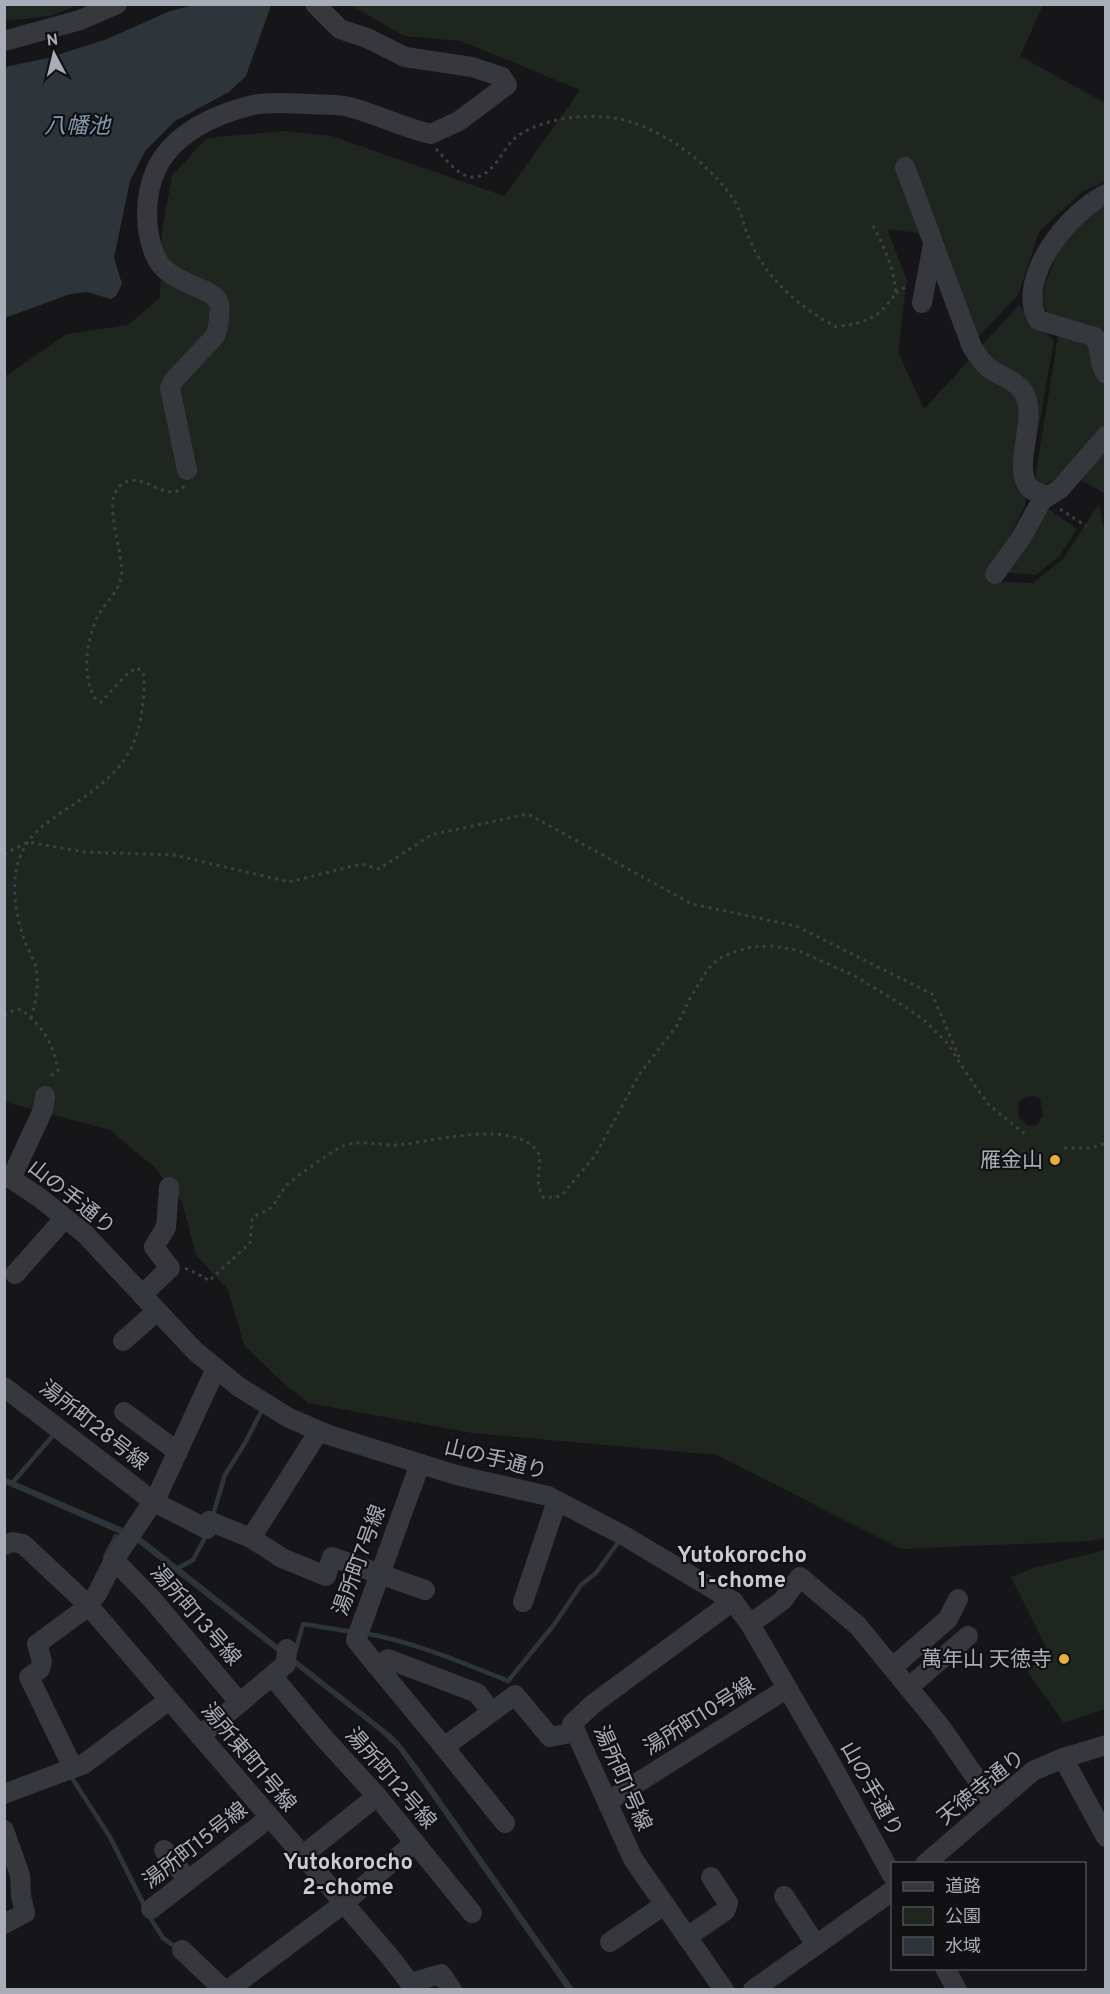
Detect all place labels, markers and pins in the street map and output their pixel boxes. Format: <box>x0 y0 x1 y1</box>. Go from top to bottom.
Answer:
place label: 雁金山 <box>980 1148 1043 1175</box>
marker: 雁金山 <box>1048 1153 1062 1167</box>
place label: 萬年山 天徳寺 <box>921 1647 1052 1674</box>
marker: 萬年山 天徳寺 <box>1057 1652 1071 1666</box>

